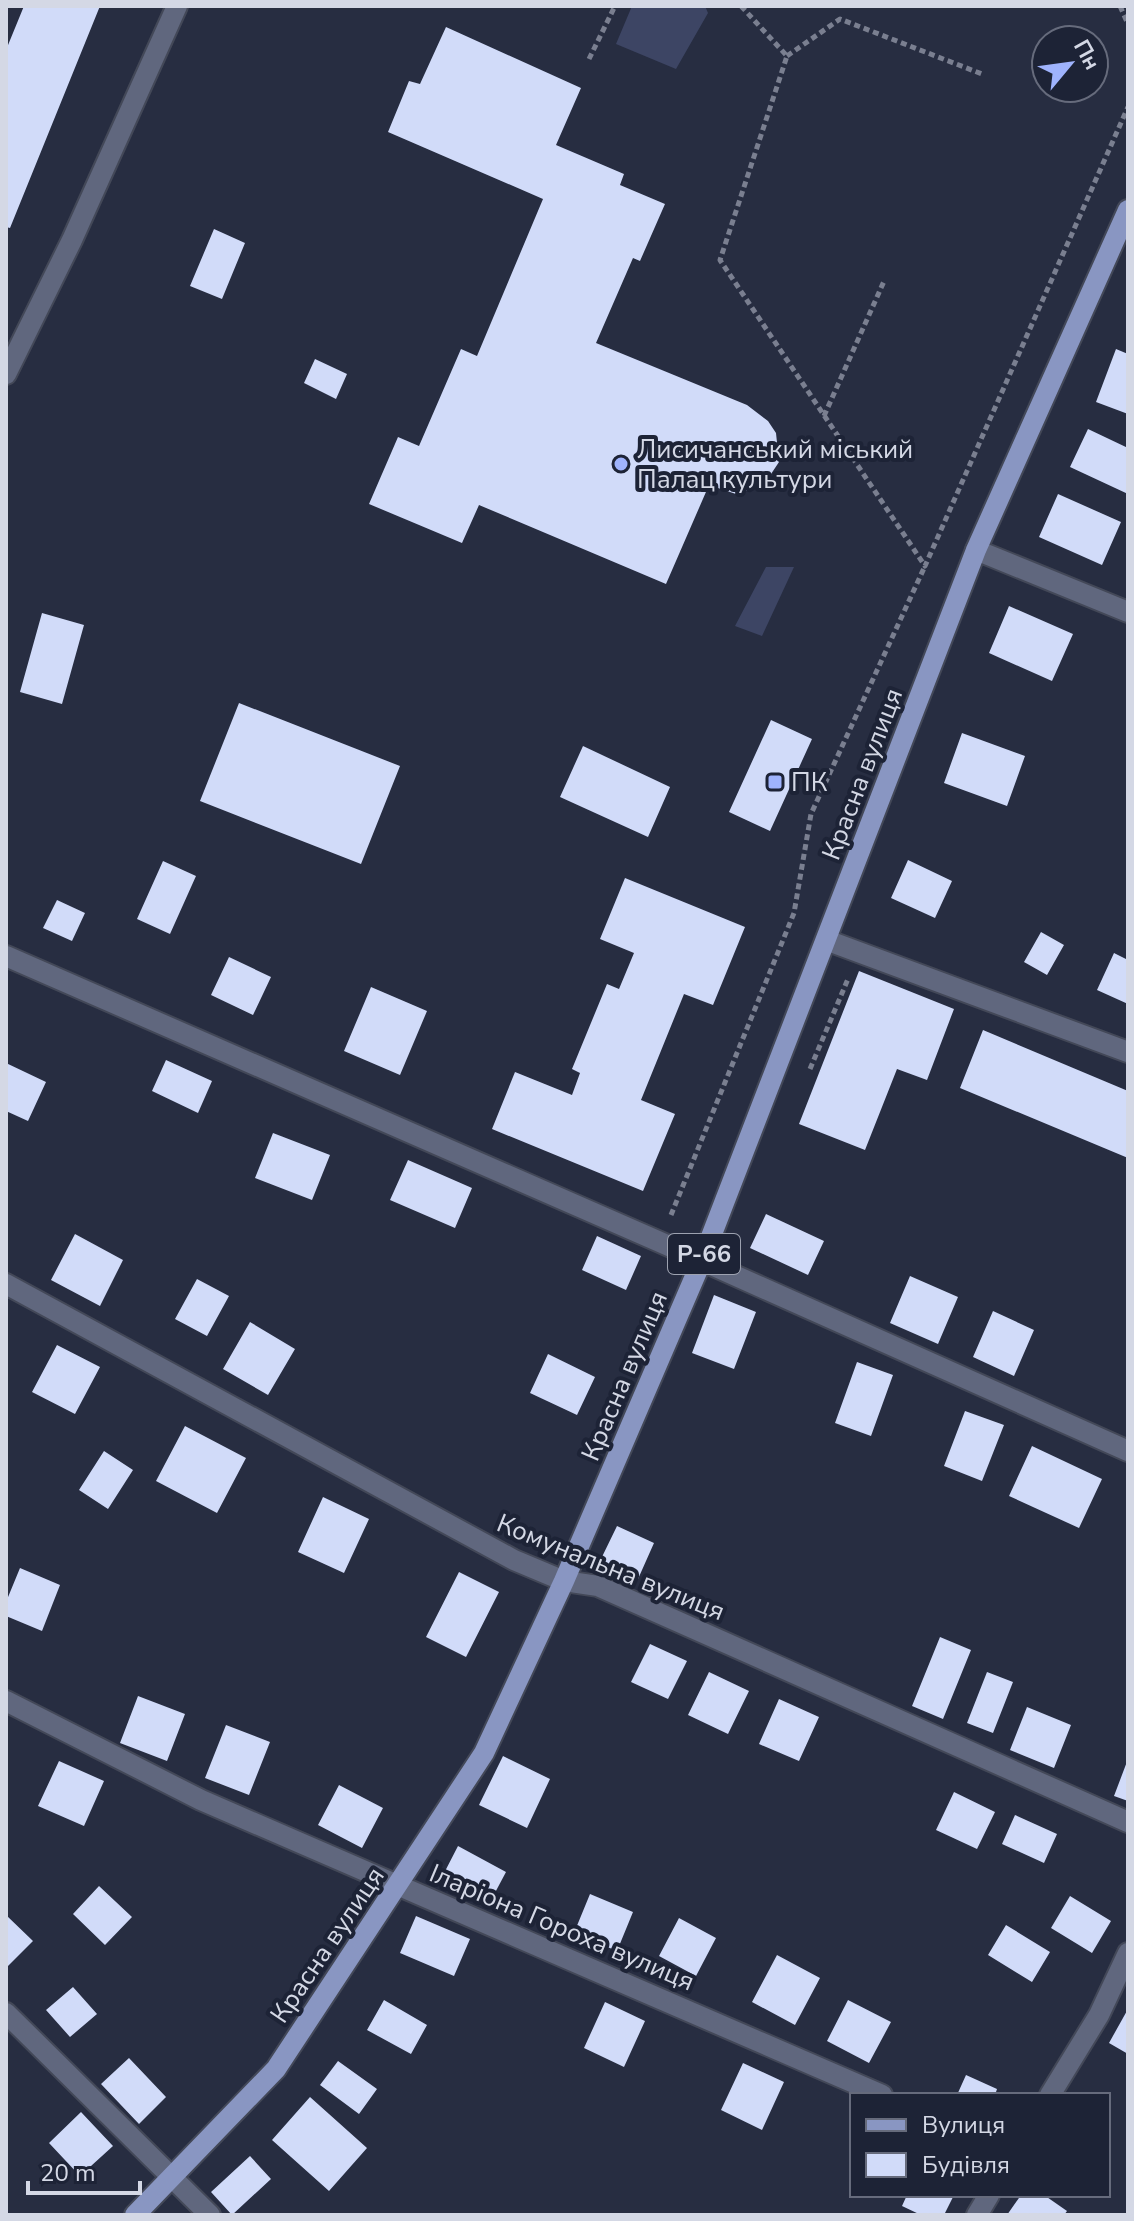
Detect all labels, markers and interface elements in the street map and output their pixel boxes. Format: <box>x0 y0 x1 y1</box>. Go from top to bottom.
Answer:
north arrow <box>1030 24 1110 104</box>
text: Пн <box>1066 34 1107 75</box>
place label: Лисичанський міський Палац культури <box>637 432 913 497</box>
marker: Лисичанський міський Палац культури <box>612 455 630 473</box>
street label: Красна вулиця <box>814 683 911 865</box>
place label: ПК <box>791 765 828 800</box>
marker: ПК <box>766 773 784 791</box>
road number: Р-66 <box>668 1234 740 1274</box>
street label: Красна вулиця <box>573 1286 676 1466</box>
street label: Комунальна вулиця <box>492 1506 730 1629</box>
street label: Іларіона Гороха вулиця <box>424 1856 700 1999</box>
street label: Красна вулиця <box>262 1860 393 2030</box>
legend <box>850 2093 1110 2197</box>
text: Вулиця <box>922 2109 1005 2141</box>
scale bar <box>28 2145 140 2195</box>
text: Будівля <box>922 2149 1010 2181</box>
text: 20 m <box>40 2157 96 2189</box>

